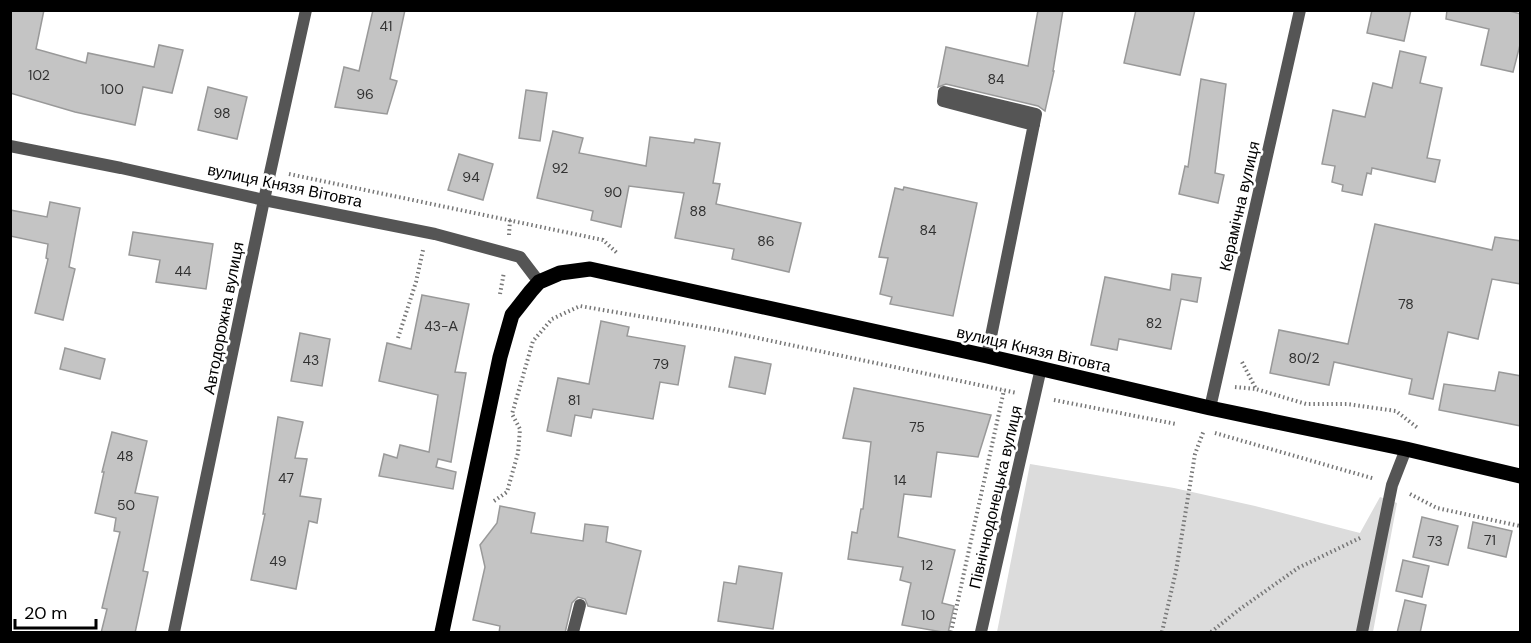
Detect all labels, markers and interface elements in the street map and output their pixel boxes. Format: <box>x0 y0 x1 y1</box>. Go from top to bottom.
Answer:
house number: 41 <box>380 17 392 35</box>
house number: 102 <box>28 66 50 84</box>
house number: 84 <box>987 70 1005 88</box>
house number: 100 <box>100 80 124 98</box>
house number: 96 <box>356 85 374 103</box>
house number: 98 <box>213 104 231 122</box>
street label: Керамічна вулиця <box>1214 139 1265 273</box>
street label: вулиця Князя Вітовта <box>206 159 364 212</box>
house number: 92 <box>552 159 568 177</box>
house number: 94 <box>462 168 480 186</box>
house number: 90 <box>604 183 622 201</box>
house number: 88 <box>689 202 707 220</box>
house number: 84 <box>919 221 937 239</box>
house number: 86 <box>757 232 775 250</box>
street label: Автодорожна вулиця <box>198 240 249 396</box>
house number: 44 <box>175 262 192 280</box>
house number: 78 <box>1398 295 1414 313</box>
house number: 82 <box>1146 314 1162 332</box>
house number: 43-А <box>424 317 459 335</box>
street label: вулиця Князя Вітовта <box>955 322 1113 377</box>
house number: 80/2 <box>1288 349 1320 367</box>
house number: 43 <box>303 351 319 369</box>
house number: 79 <box>653 355 669 373</box>
house number: 81 <box>568 391 580 409</box>
street label: Північнодонецька вулиця <box>964 403 1027 591</box>
house number: 75 <box>909 418 925 436</box>
house number: 48 <box>116 447 134 465</box>
house number: 47 <box>278 469 294 487</box>
house number: 14 <box>894 471 907 489</box>
house number: 50 <box>117 496 135 514</box>
house number: 71 <box>1484 531 1496 549</box>
house number: 73 <box>1427 532 1443 550</box>
house number: 49 <box>269 552 287 570</box>
house number: 12 <box>921 556 933 574</box>
scale bar <box>15 592 96 630</box>
text: 20 m <box>24 601 67 625</box>
house number: 10 <box>921 606 935 624</box>

